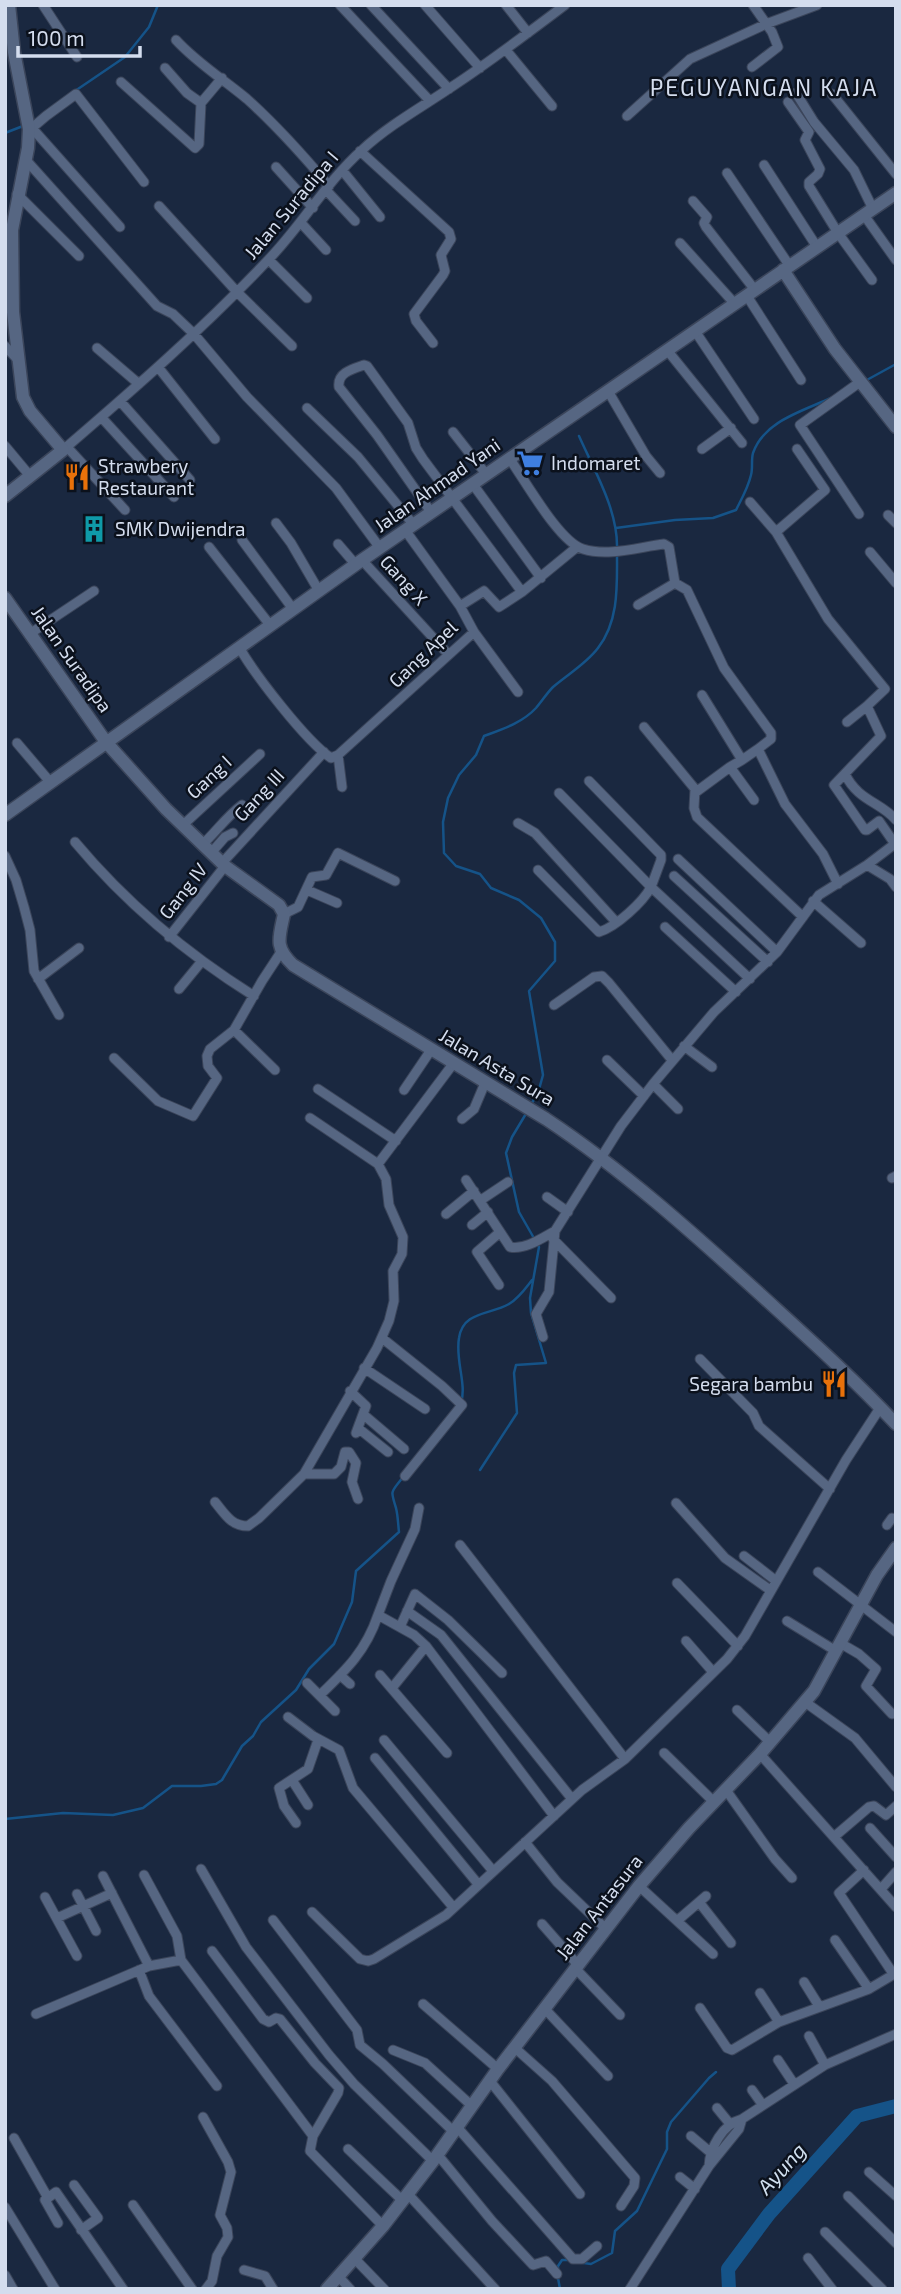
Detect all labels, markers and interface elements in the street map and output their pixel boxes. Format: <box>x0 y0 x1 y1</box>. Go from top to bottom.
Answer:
scale bar <box>18 14 140 58</box>
text: 100 m <box>28 25 85 50</box>
district label: PEGUYANGAN KAJA <box>650 73 878 101</box>
street label: Jalan Suradipa I <box>239 146 343 263</box>
street label: Jalan Ahmad Yani <box>369 433 504 537</box>
supermarket icon: Indomaret <box>515 448 545 478</box>
place label: Indomaret <box>551 451 641 474</box>
place label: Strawbery Restaurant <box>98 454 194 499</box>
restaurant icon: Strawbery Restaurant <box>62 462 92 492</box>
building icon: SMK Dwijendra <box>79 514 109 544</box>
place label: SMK Dwijendra <box>115 517 246 540</box>
street label: Gang X <box>376 550 433 610</box>
street label: Jalan Suradipa <box>27 601 118 716</box>
street label: Gang Apel <box>384 615 462 692</box>
street label: Gang I <box>181 750 236 803</box>
street label: Gang III <box>229 764 289 826</box>
street label: Gang IV <box>154 858 212 923</box>
street label: Jalan Asta Sura <box>435 1023 559 1110</box>
restaurant icon: Segara bambu <box>819 1369 849 1399</box>
place label: Segara bambu <box>689 1372 813 1395</box>
street label: Jalan Antasura <box>550 1850 647 1964</box>
water label: Ayung <box>751 2137 811 2200</box>

